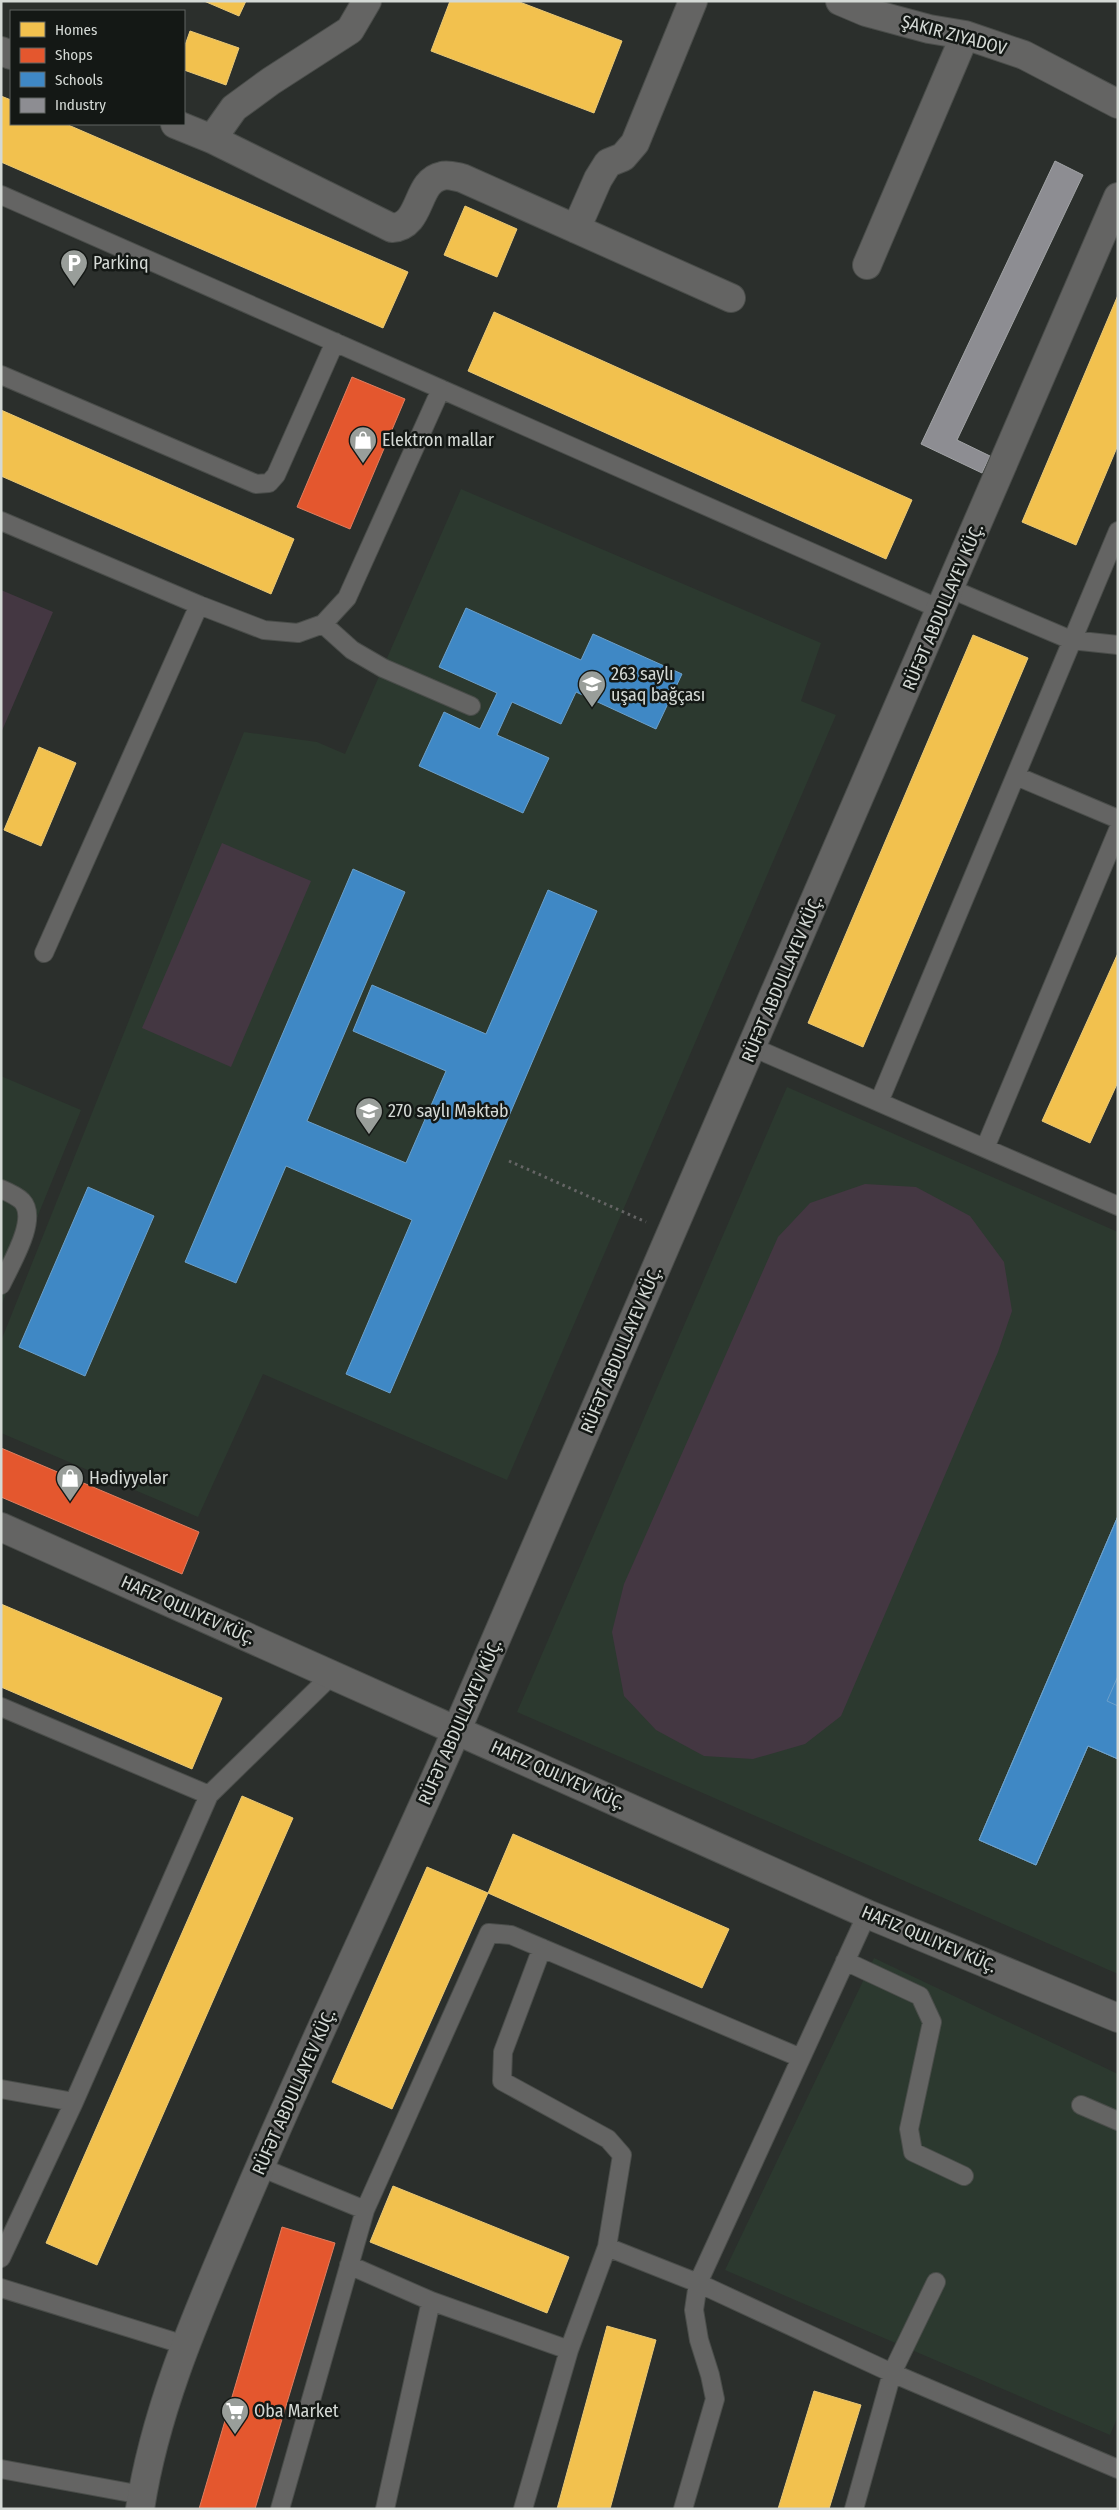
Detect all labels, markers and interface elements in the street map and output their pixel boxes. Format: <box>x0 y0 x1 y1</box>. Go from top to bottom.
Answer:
legend <box>10 10 185 125</box>
street label: ŞAKIR ZIYADOV <box>899 10 1010 60</box>
text: Homes <box>55 21 97 39</box>
text: Shops <box>55 46 93 64</box>
text: Schools <box>55 71 103 89</box>
text: Industry <box>55 96 106 114</box>
parking icon: Parkinq <box>59 248 89 287</box>
place label: Parkinq <box>93 252 149 274</box>
shop icon: Elektron mallar <box>348 425 378 464</box>
place label: Elektron mallar <box>382 429 495 451</box>
street label: RÜFƏT ABDULLAYEV KÜÇ. <box>898 520 988 694</box>
place label: 263 saylı uşaq bağçası <box>611 663 705 706</box>
school or university icon: 263 saylı uşaq bağçası <box>577 669 607 708</box>
street label: RÜFƏT ABDULLAYEV KÜÇ. <box>737 892 827 1066</box>
school or university icon: 270 saylı Məktəb <box>354 1096 384 1135</box>
place label: 270 saylı Məktəb <box>388 1100 509 1122</box>
street label: RÜFƏT ABDULLAYEV KÜÇ. <box>576 1263 666 1437</box>
shop icon: Hədiyyələr <box>55 1463 85 1502</box>
place label: Hədiyyələr <box>89 1467 169 1489</box>
street label: HAFIZ QULIYEV KÜÇ. <box>118 1571 258 1649</box>
street label: RÜFƏT ABDULLAYEV KÜÇ. <box>414 1636 507 1808</box>
street label: HAFIZ QULIYEV KÜÇ. <box>488 1736 628 1814</box>
street label: HAFIZ QULIYEV KÜÇ. <box>858 1901 1000 1977</box>
street label: RÜFƏT ABDULLAYEV KÜÇ. <box>248 2006 341 2178</box>
supermarket icon: Oba Market <box>220 2396 250 2435</box>
place label: Oba Market <box>254 2400 339 2422</box>

